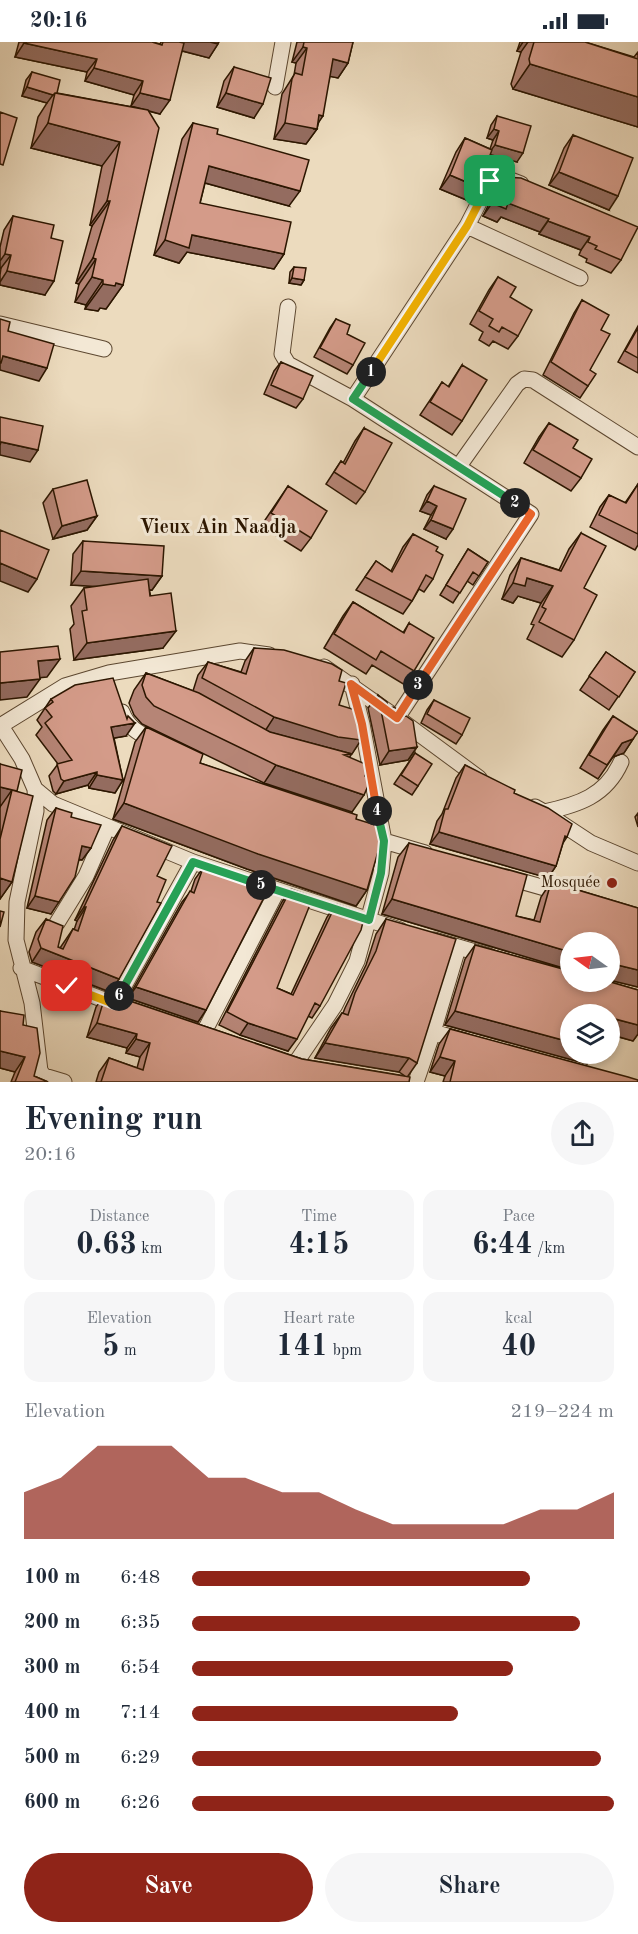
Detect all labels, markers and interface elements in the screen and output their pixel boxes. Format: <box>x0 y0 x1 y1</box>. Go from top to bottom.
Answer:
text: 20:16 <box>30 10 87 32</box>
pin <box>464 155 515 206</box>
icon: arrive <box>473 164 506 197</box>
pin: 1 <box>356 357 386 387</box>
text: 1 <box>366 364 376 380</box>
pin: 2 <box>500 488 530 518</box>
text: 2 <box>510 495 520 511</box>
district label: Vieux Ain Naadja <box>139 518 297 538</box>
pin: 3 <box>403 670 433 700</box>
text: 3 <box>413 677 423 693</box>
pin: 4 <box>362 796 392 826</box>
text: 4 <box>372 803 382 819</box>
pin: 5 <box>246 870 276 900</box>
place label: Mosquée <box>540 875 600 891</box>
marker: Mosquée <box>605 876 619 890</box>
text: 5 <box>256 877 266 893</box>
north arrow <box>560 932 620 992</box>
map controls <box>560 932 620 1064</box>
pin <box>41 960 92 1011</box>
icon: check <box>50 969 83 1002</box>
pin: 6 <box>104 981 134 1011</box>
text: 6 <box>114 988 124 1004</box>
button: layers <box>560 1004 620 1064</box>
button: share <box>551 1102 614 1165</box>
text: Evening run <box>24 1104 203 1137</box>
text: 20:16 <box>24 1145 76 1165</box>
text: Distance <box>89 1209 149 1225</box>
text: Time <box>301 1209 337 1225</box>
text: Pace <box>502 1209 535 1225</box>
text: 0.63 <box>76 1230 137 1260</box>
text: 4:15 <box>289 1230 349 1260</box>
text: 6:44 <box>472 1230 533 1260</box>
text: km <box>137 1241 162 1257</box>
text: /km <box>533 1241 565 1257</box>
text: Elevation <box>87 1311 152 1327</box>
text: Heart rate <box>283 1311 355 1327</box>
text: kcal <box>505 1311 532 1327</box>
text: 5 <box>102 1332 119 1362</box>
text: 141 <box>276 1332 328 1362</box>
text: 40 <box>501 1332 536 1362</box>
text: m <box>119 1343 137 1359</box>
text: bpm <box>328 1343 362 1359</box>
text: Elevation <box>24 1402 105 1422</box>
text: 219–224 m <box>511 1402 614 1422</box>
text: 100 m <box>24 1568 80 1588</box>
text: 6:48 <box>120 1568 160 1588</box>
text: 200 m <box>24 1613 80 1633</box>
text: 6:35 <box>120 1613 160 1633</box>
text: 300 m <box>24 1658 80 1678</box>
text: 6:54 <box>120 1658 160 1678</box>
text: 400 m <box>24 1703 80 1723</box>
text: 7:14 <box>120 1703 160 1723</box>
text: 500 m <box>24 1748 80 1768</box>
text: 6:29 <box>120 1748 160 1768</box>
text: 600 m <box>24 1793 80 1813</box>
text: 6:26 <box>120 1793 160 1813</box>
button: Save <box>24 1853 313 1922</box>
button: Share <box>325 1853 614 1922</box>

